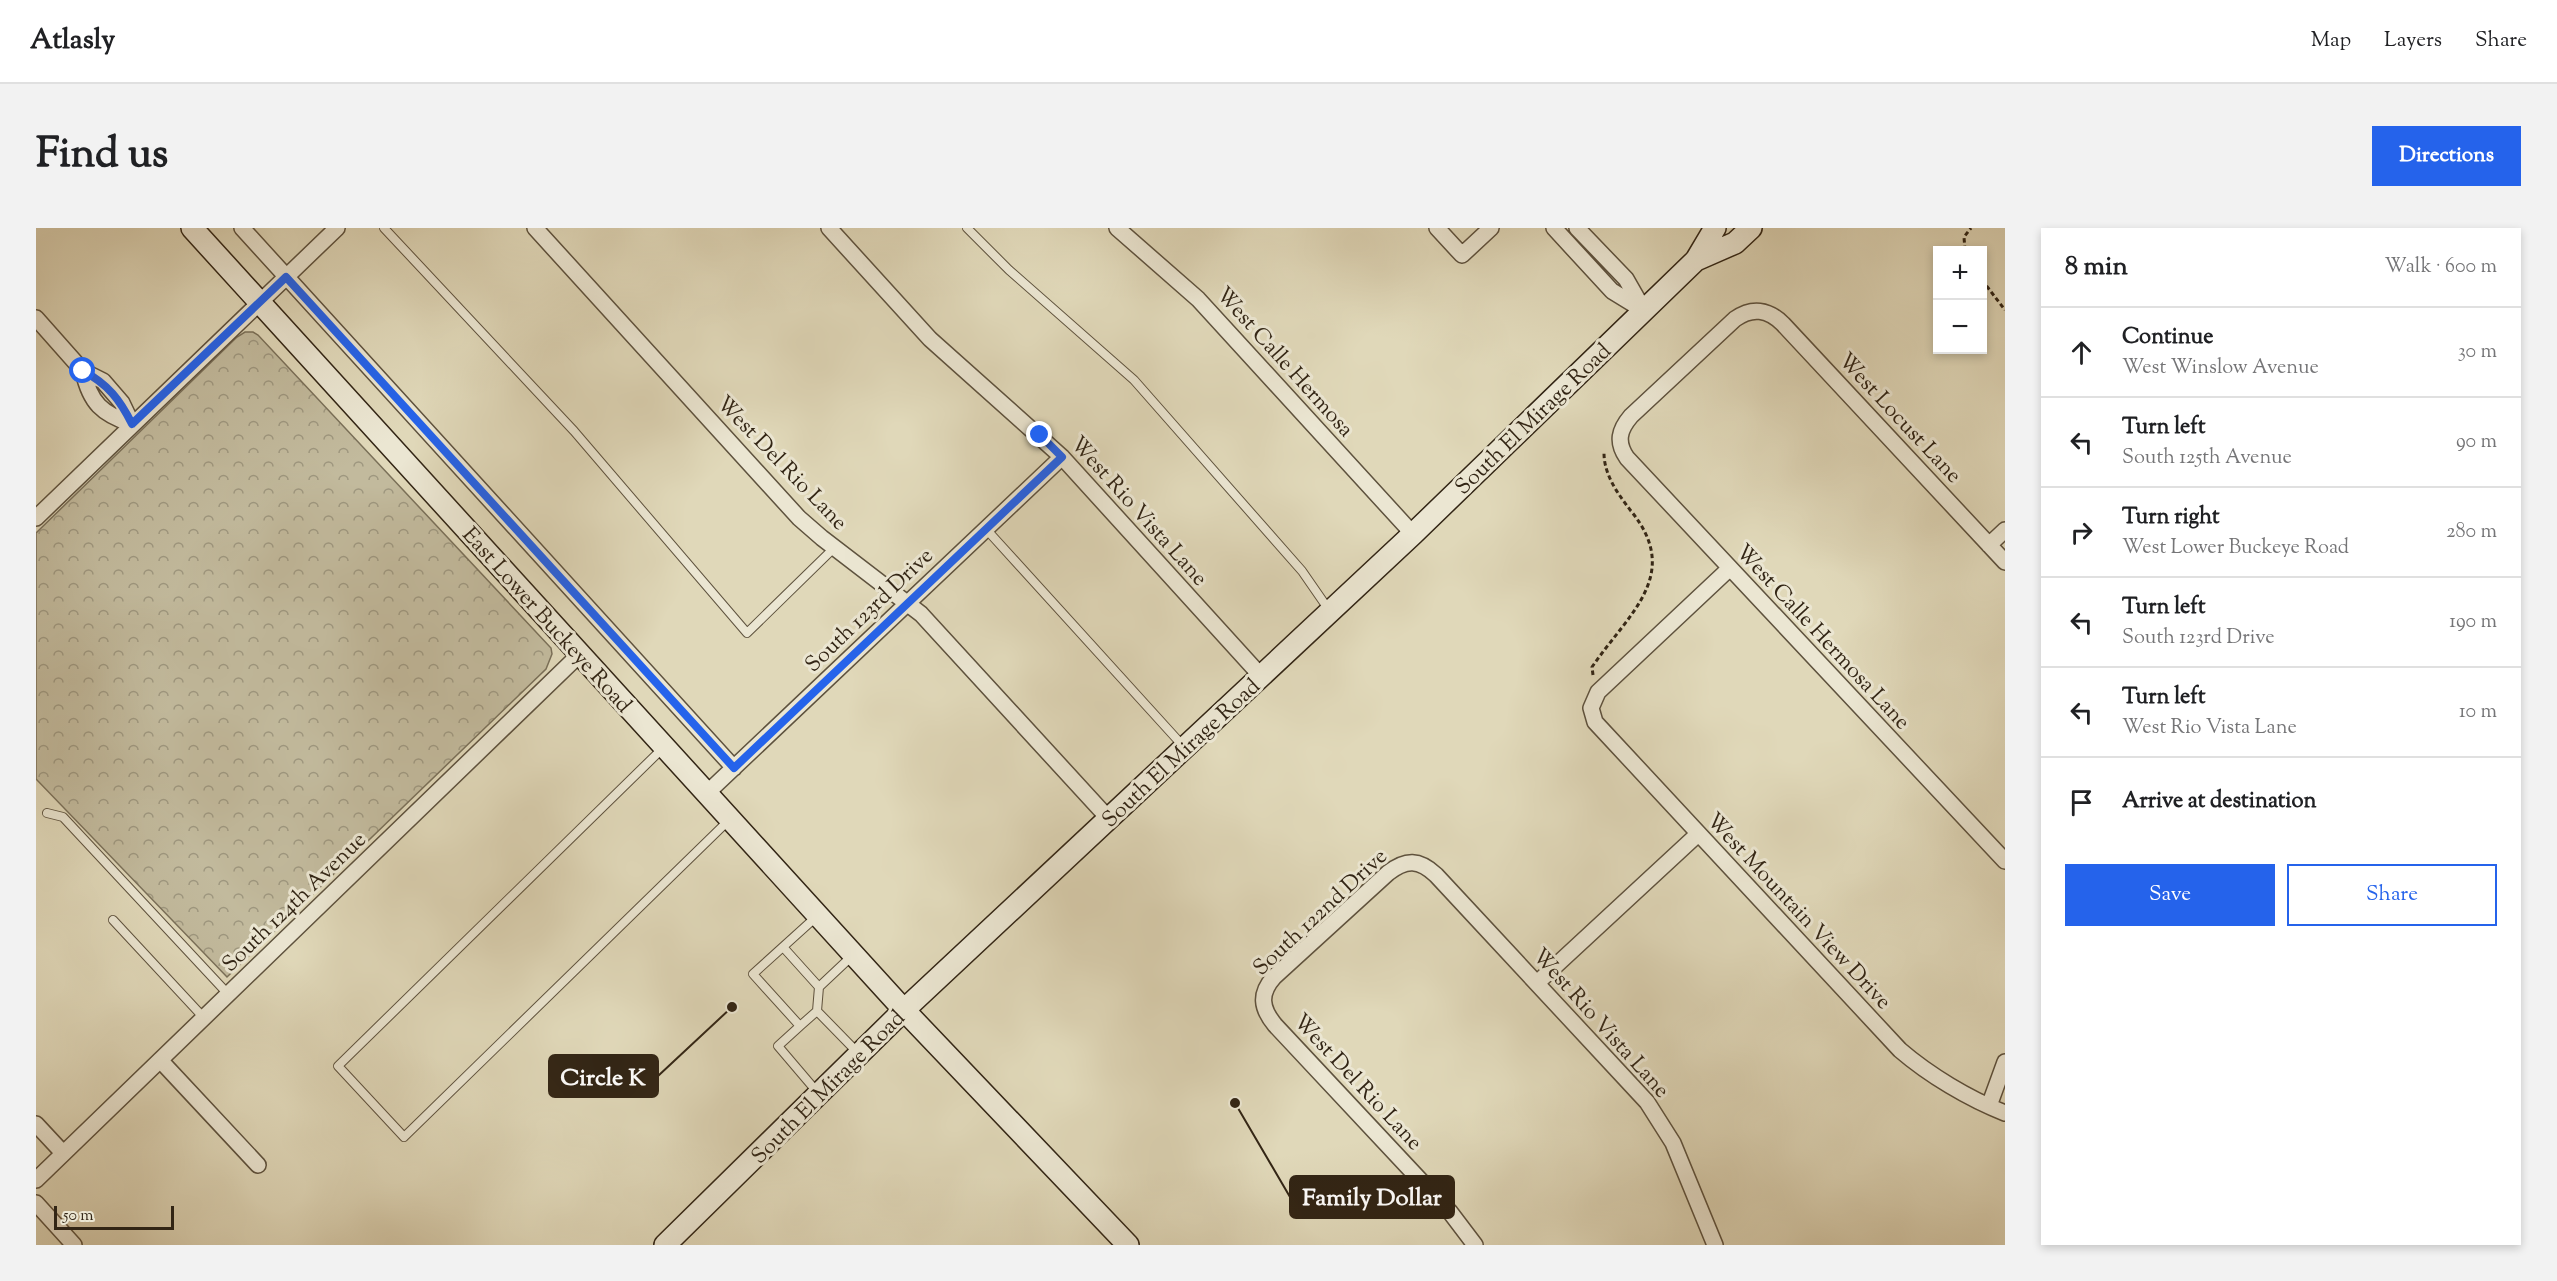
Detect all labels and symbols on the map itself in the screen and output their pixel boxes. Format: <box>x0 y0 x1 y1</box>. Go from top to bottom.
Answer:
street label: West Calle Hermosa <box>1207 281 1360 445</box>
street label: South El Mirage Road <box>1449 337 1619 503</box>
street label: West Locust Lane <box>1830 346 1968 492</box>
route start <box>69 357 95 383</box>
street label: West Del Rio Lane <box>708 389 854 539</box>
route end <box>1026 421 1052 447</box>
street label: West Rio Vista Lane <box>1062 430 1214 594</box>
street label: East Lower Buckeye Road <box>453 521 638 721</box>
street label: West Calle Hermosa Lane <box>1727 538 1917 738</box>
street label: South 123rd Drive <box>799 541 942 681</box>
street label: South El Mirage Road <box>1096 672 1268 836</box>
street label: West Mountain View Drive <box>1698 806 1898 1018</box>
street label: South 124th Avenue <box>216 826 375 981</box>
street label: South 122nd Drive <box>1247 842 1396 984</box>
street label: West Rio Vista Lane <box>1524 942 1676 1106</box>
street label: South El Mirage Road <box>745 1004 913 1172</box>
street label: West Del Rio Lane <box>1285 1007 1429 1159</box>
callout: Circle K <box>549 1055 658 1097</box>
text: Circle K <box>560 1062 646 1096</box>
callout: Family Dollar <box>1290 1176 1454 1218</box>
text: Family Dollar <box>1302 1182 1443 1216</box>
scale bar <box>54 1203 174 1230</box>

